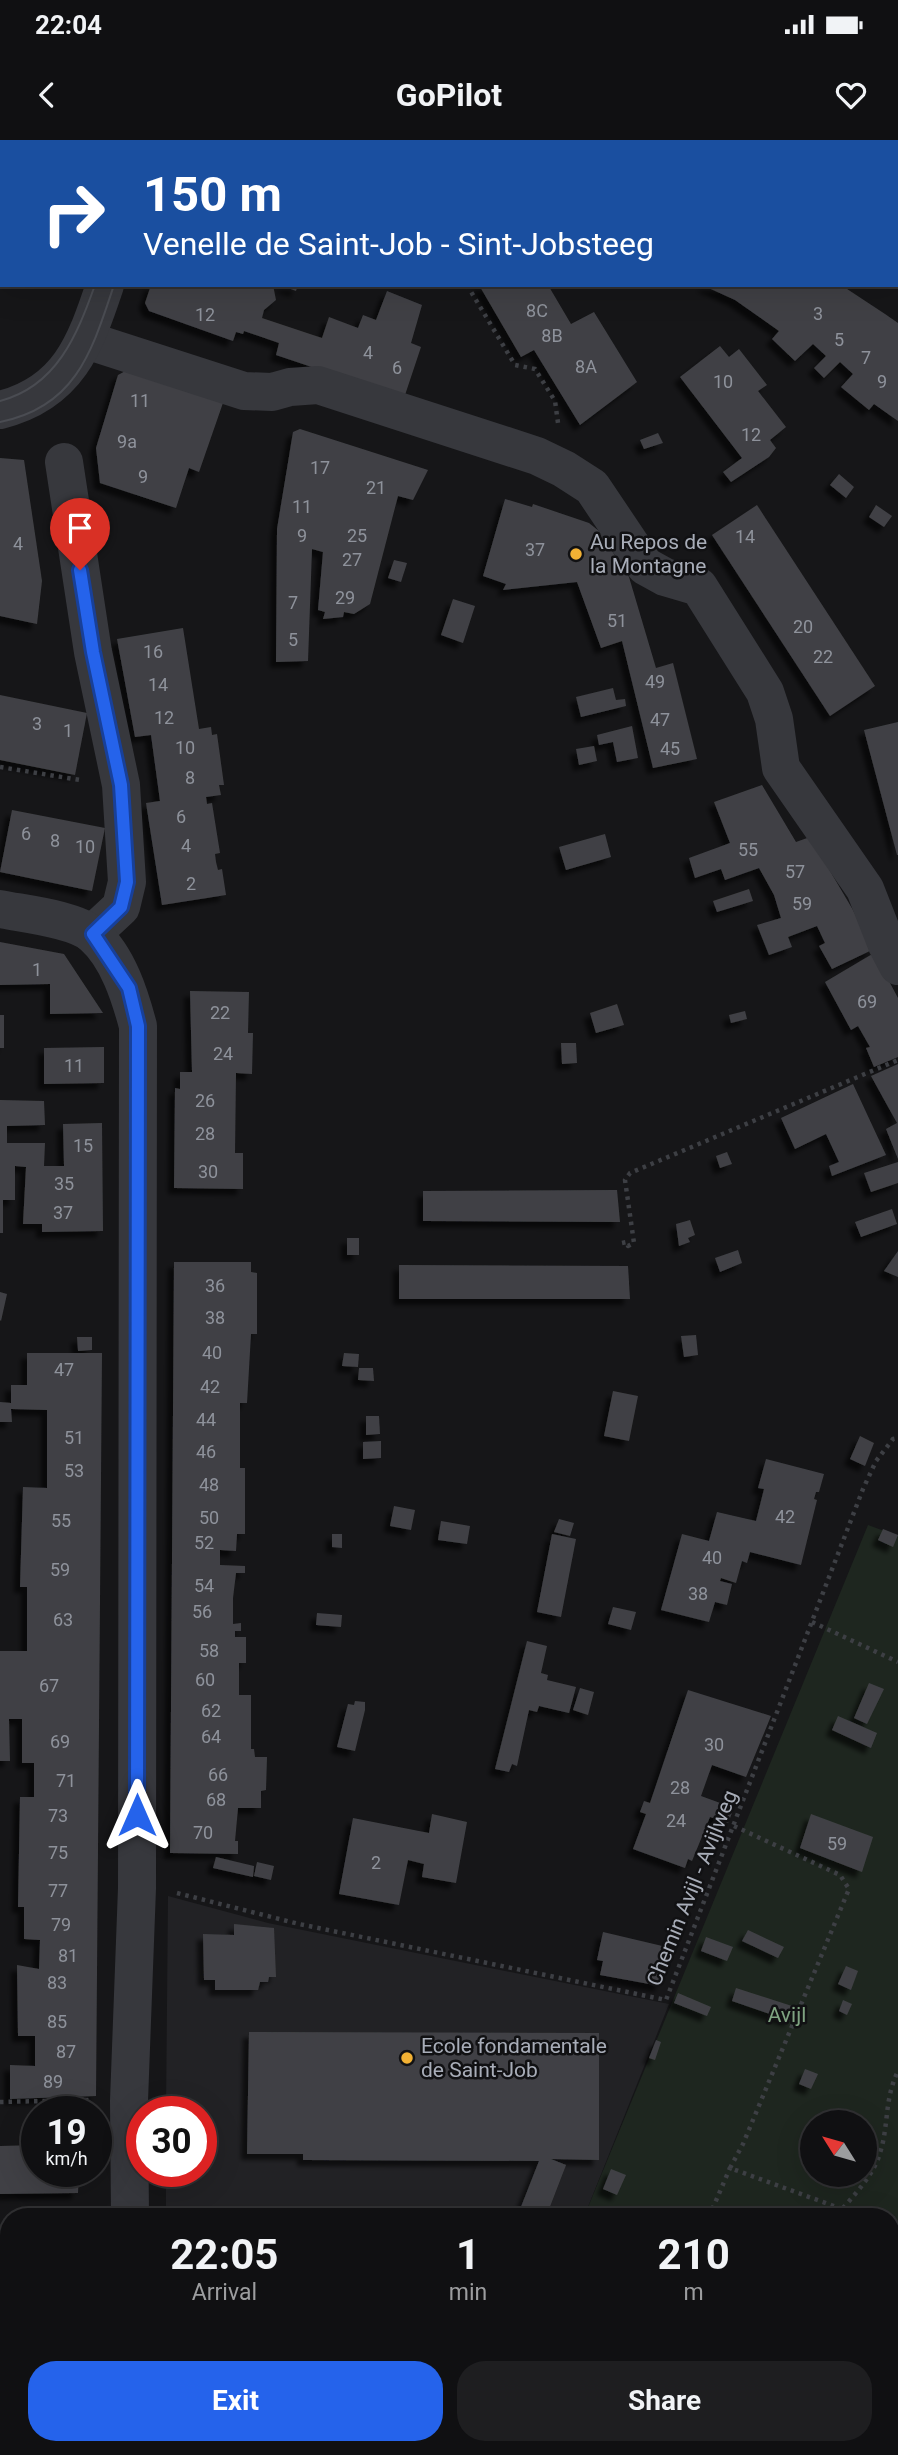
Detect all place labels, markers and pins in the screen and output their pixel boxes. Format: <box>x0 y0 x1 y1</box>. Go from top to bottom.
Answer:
pin <box>50 498 110 570</box>
place label: Au Repos de la Montagne <box>590 530 707 578</box>
marker: Au Repos de la Montagne <box>568 546 584 562</box>
place label: Ecole fondamentale de Saint-Job <box>421 2034 607 2082</box>
marker: Ecole fondamentale de Saint-Job <box>399 2050 415 2066</box>

